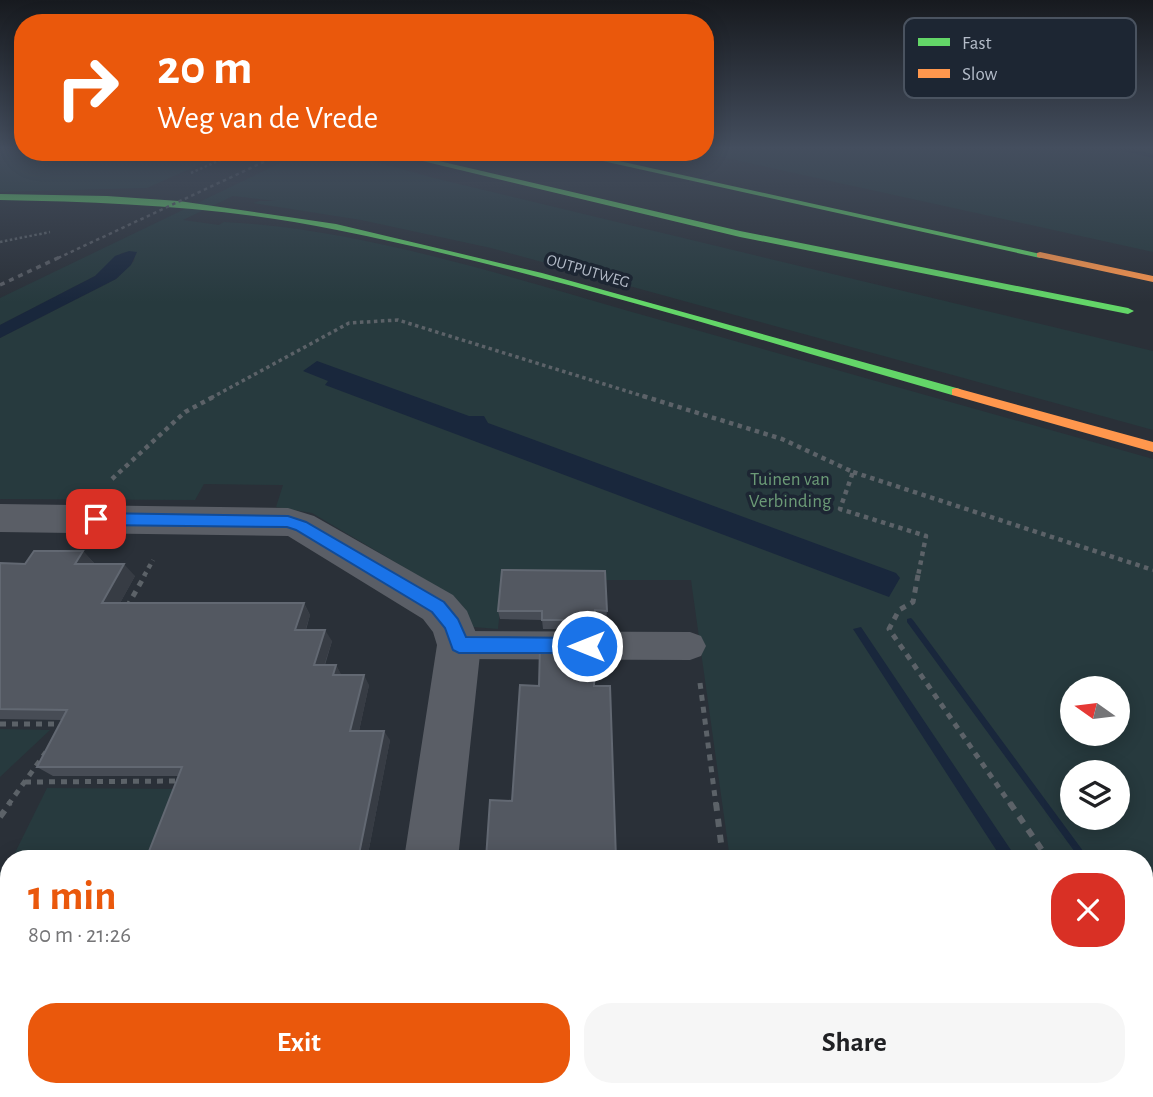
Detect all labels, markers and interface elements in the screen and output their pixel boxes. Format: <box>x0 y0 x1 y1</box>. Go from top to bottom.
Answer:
legend <box>904 18 1136 98</box>
text: Fast <box>962 34 992 53</box>
icon: right <box>42 42 133 133</box>
text: 20 m <box>157 44 253 93</box>
text: Slow <box>962 65 998 84</box>
text: Weg van de Vrede <box>157 102 378 134</box>
street label: OUTPUTWEG <box>545 252 631 290</box>
park label: Tuinen van Verbinding <box>749 470 832 511</box>
pin <box>66 489 126 549</box>
icon: arrive <box>77 500 115 538</box>
position arrow <box>550 609 624 683</box>
north arrow <box>1060 676 1130 746</box>
map controls <box>1060 676 1130 830</box>
button: layers <box>1060 760 1130 830</box>
button: close <box>1051 873 1125 947</box>
text: 1 min <box>28 875 117 917</box>
text: 80 m · 21:26 <box>28 924 131 947</box>
button: Exit <box>28 1003 570 1083</box>
button: Share <box>584 1003 1125 1083</box>

